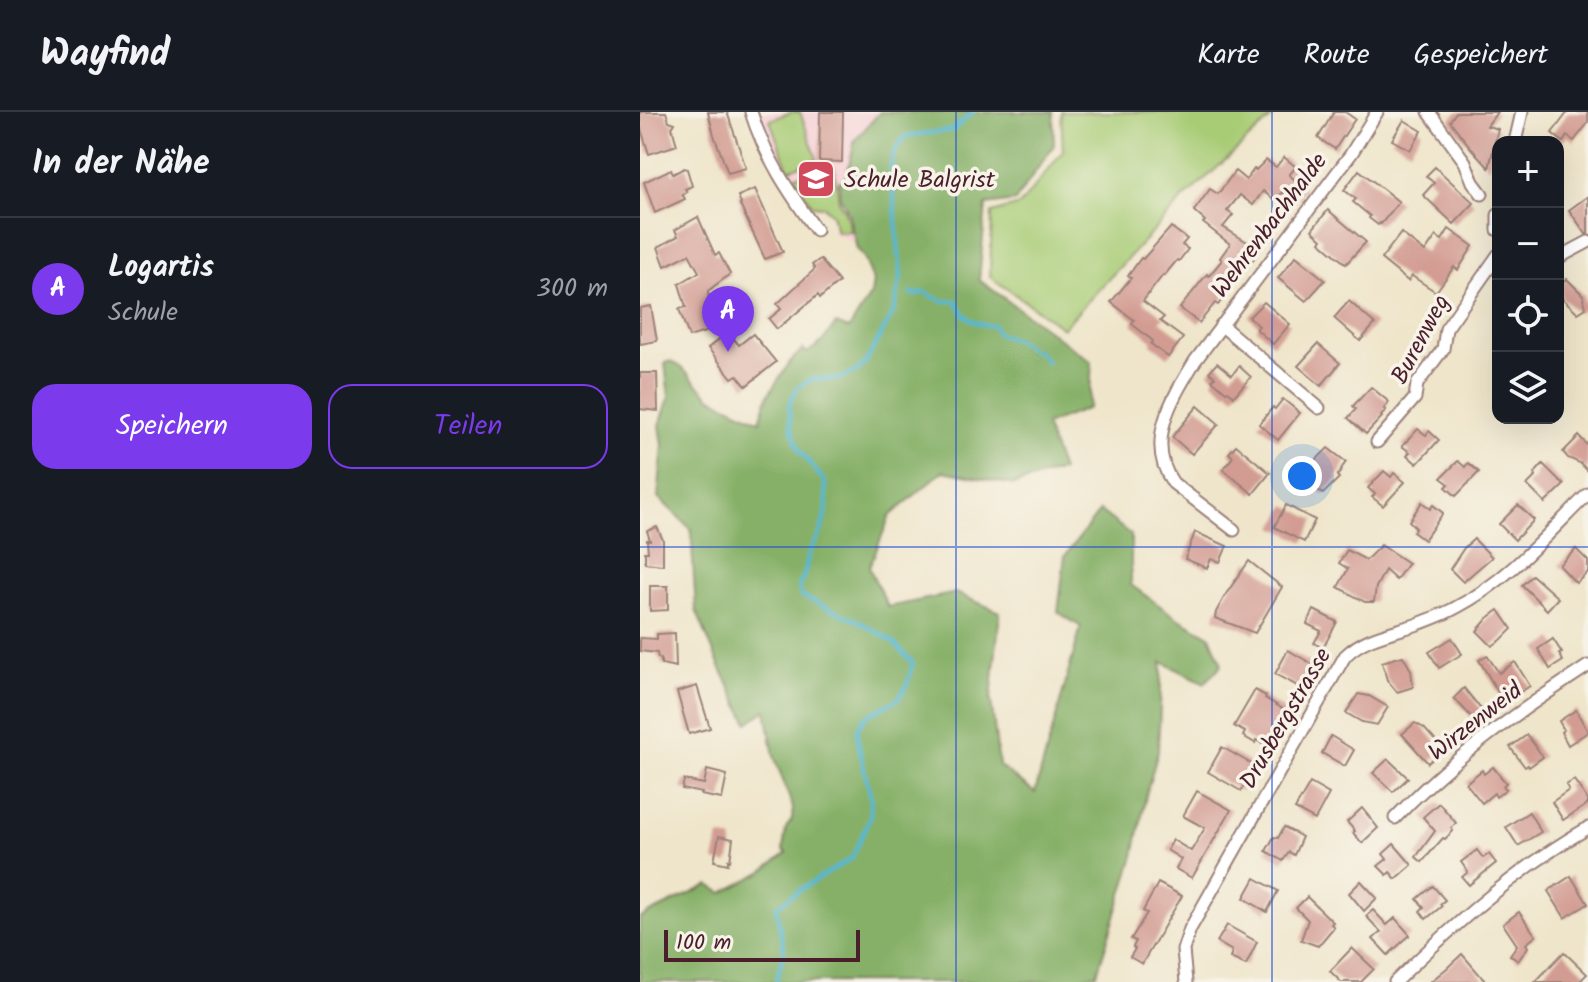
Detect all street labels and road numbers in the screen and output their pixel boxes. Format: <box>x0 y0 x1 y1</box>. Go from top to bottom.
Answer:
street label: Wehrenbachhalde <box>1202 144 1338 307</box>
street label: Burenweg <box>1381 288 1461 392</box>
street label: Drusbergstrasse <box>1230 640 1343 797</box>
street label: Wirzenweid <box>1420 672 1533 772</box>

